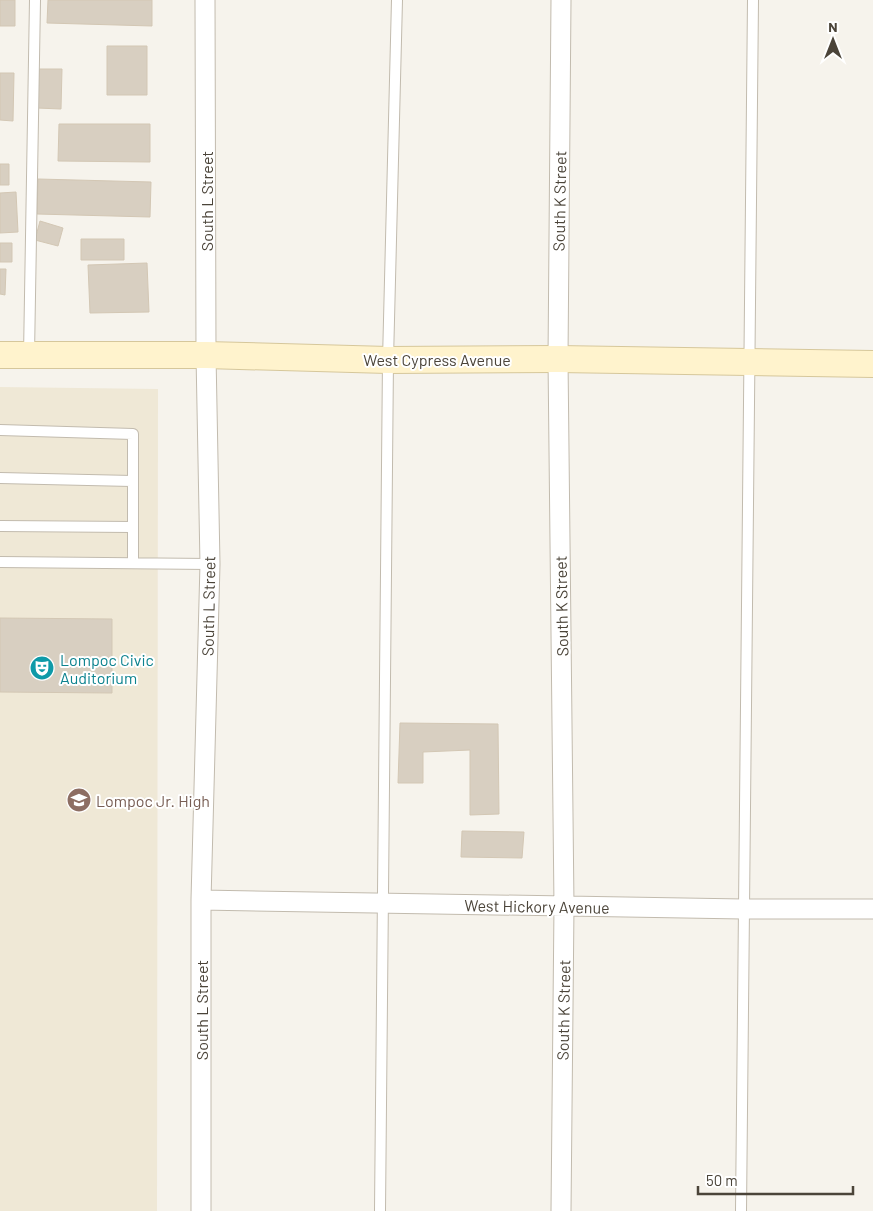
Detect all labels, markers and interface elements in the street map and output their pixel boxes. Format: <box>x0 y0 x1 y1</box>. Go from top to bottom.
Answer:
north arrow <box>808 15 858 65</box>
text: N <box>828 18 838 35</box>
street label: South K Street <box>549 150 569 252</box>
street label: South L Street <box>197 151 216 251</box>
street label: West Cypress Avenue <box>363 350 511 369</box>
street label: South K Street <box>551 555 571 657</box>
street label: South L Street <box>198 556 218 656</box>
place label: Lompoc Civic Auditorium <box>60 650 154 687</box>
theatre icon: Lompoc Civic Auditorium <box>29 655 55 681</box>
school or university icon: Lompoc Jr. High <box>66 787 92 813</box>
place label: Lompoc Jr. High <box>96 791 210 810</box>
street label: West Hickory Avenue <box>464 895 610 917</box>
street label: South K Street <box>553 959 573 1061</box>
street label: South L Street <box>192 960 211 1060</box>
scale bar <box>698 1164 853 1196</box>
text: 50 m <box>706 1171 738 1189</box>

